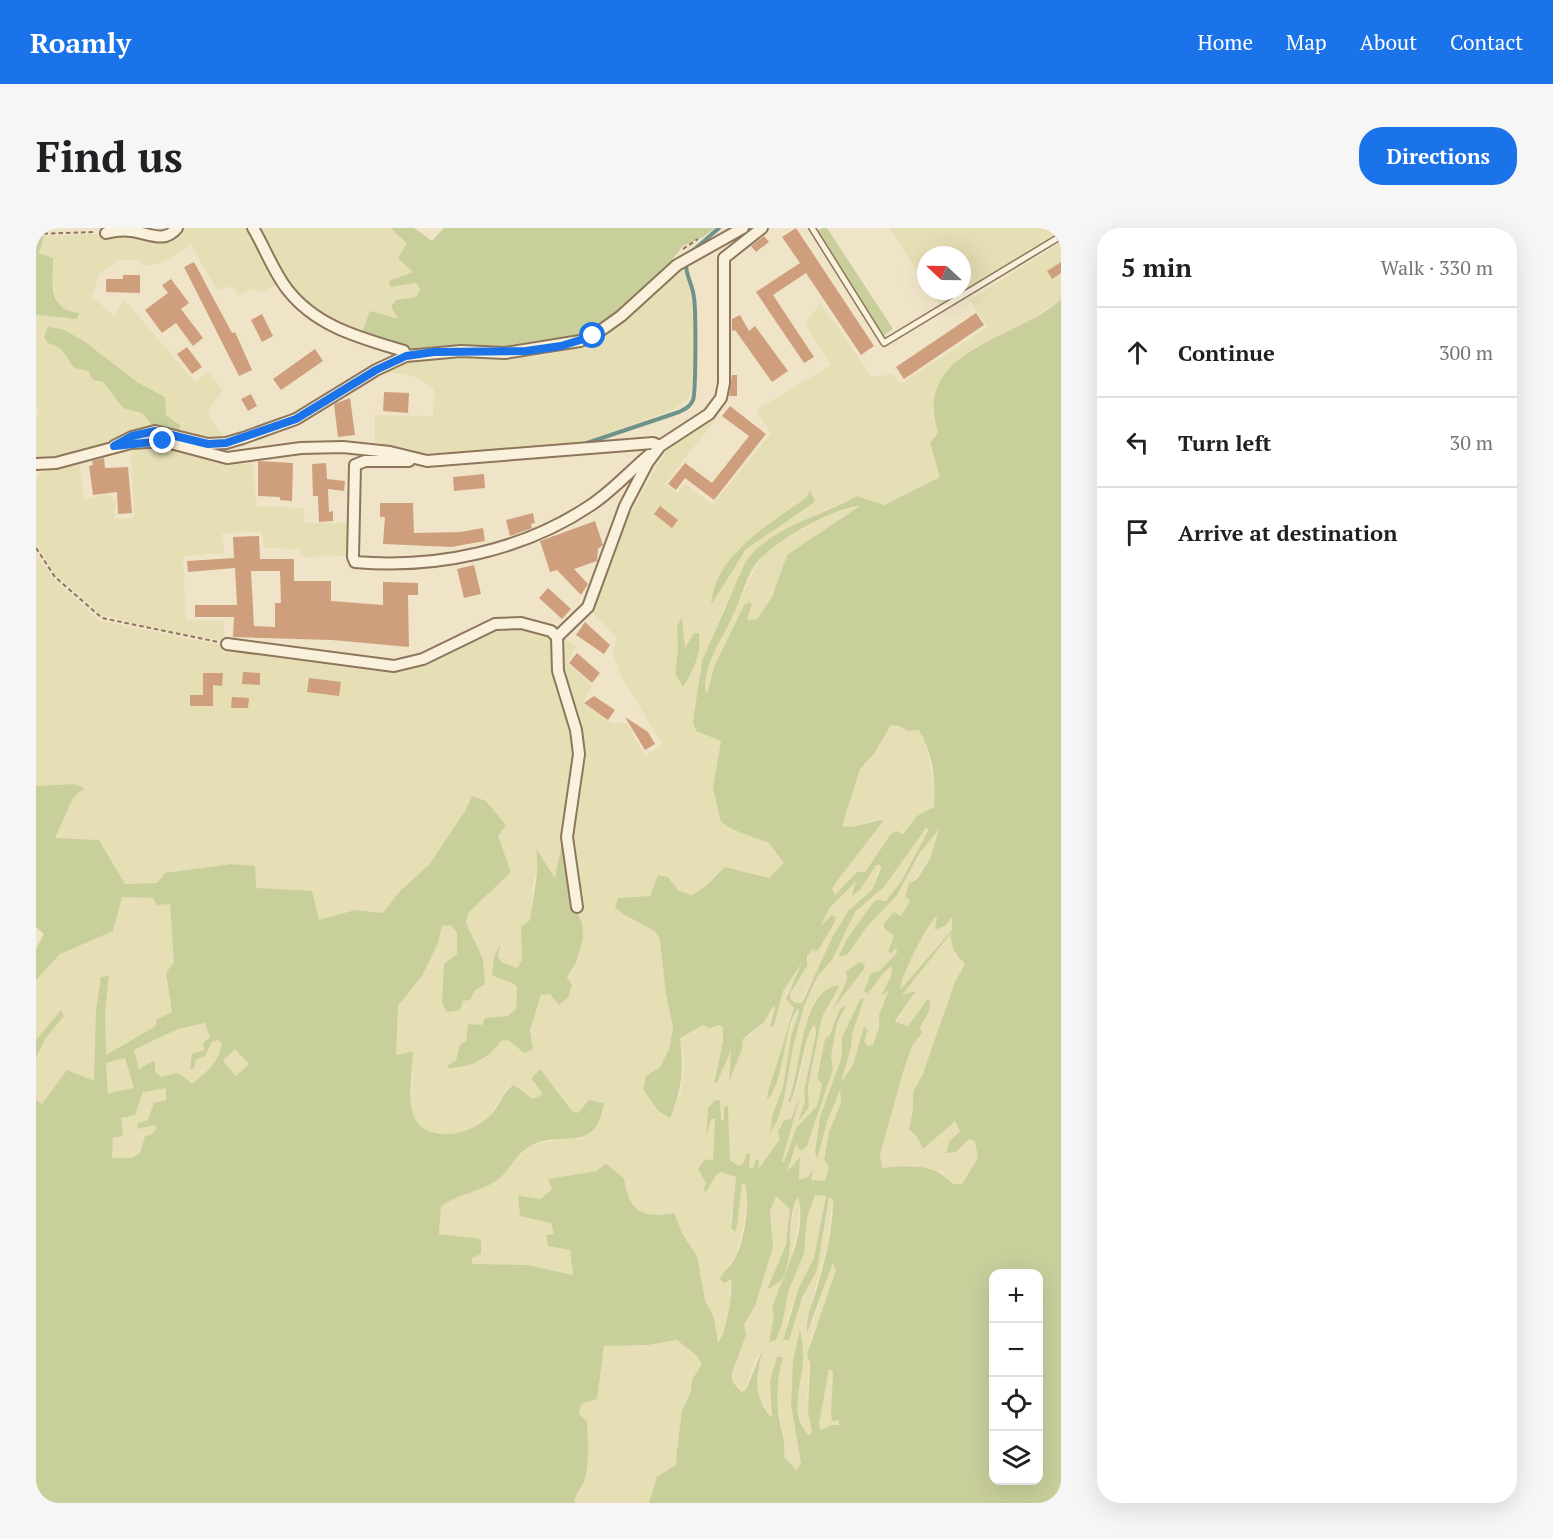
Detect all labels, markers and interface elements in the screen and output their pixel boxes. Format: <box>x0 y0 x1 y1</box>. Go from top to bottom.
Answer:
text: Roamly <box>30 24 131 61</box>
text: Home <box>1197 28 1253 56</box>
text: Map <box>1286 28 1327 56</box>
text: About <box>1360 28 1417 56</box>
text: Contact <box>1450 28 1523 56</box>
button: Directions <box>1359 127 1517 185</box>
text: Find us <box>36 128 183 184</box>
north arrow <box>917 246 971 300</box>
text: 5 min <box>1121 250 1192 284</box>
text: Walk · 330 m <box>1381 254 1493 281</box>
route start <box>579 322 605 348</box>
icon: ahead <box>1121 336 1154 369</box>
text: Continue <box>1178 338 1275 367</box>
text: 300 m <box>1439 339 1493 366</box>
icon: left <box>1121 426 1154 459</box>
route end <box>149 427 175 453</box>
text: Turn left <box>1178 428 1271 457</box>
text: 30 m <box>1450 429 1493 456</box>
icon: arrive <box>1121 516 1154 549</box>
text: Arrive at destination <box>1178 518 1397 547</box>
map controls <box>989 1269 1043 1485</box>
button: + <box>989 1269 1043 1323</box>
button: − <box>989 1323 1043 1377</box>
button: locate <box>989 1377 1043 1431</box>
button: layers <box>989 1431 1043 1485</box>

